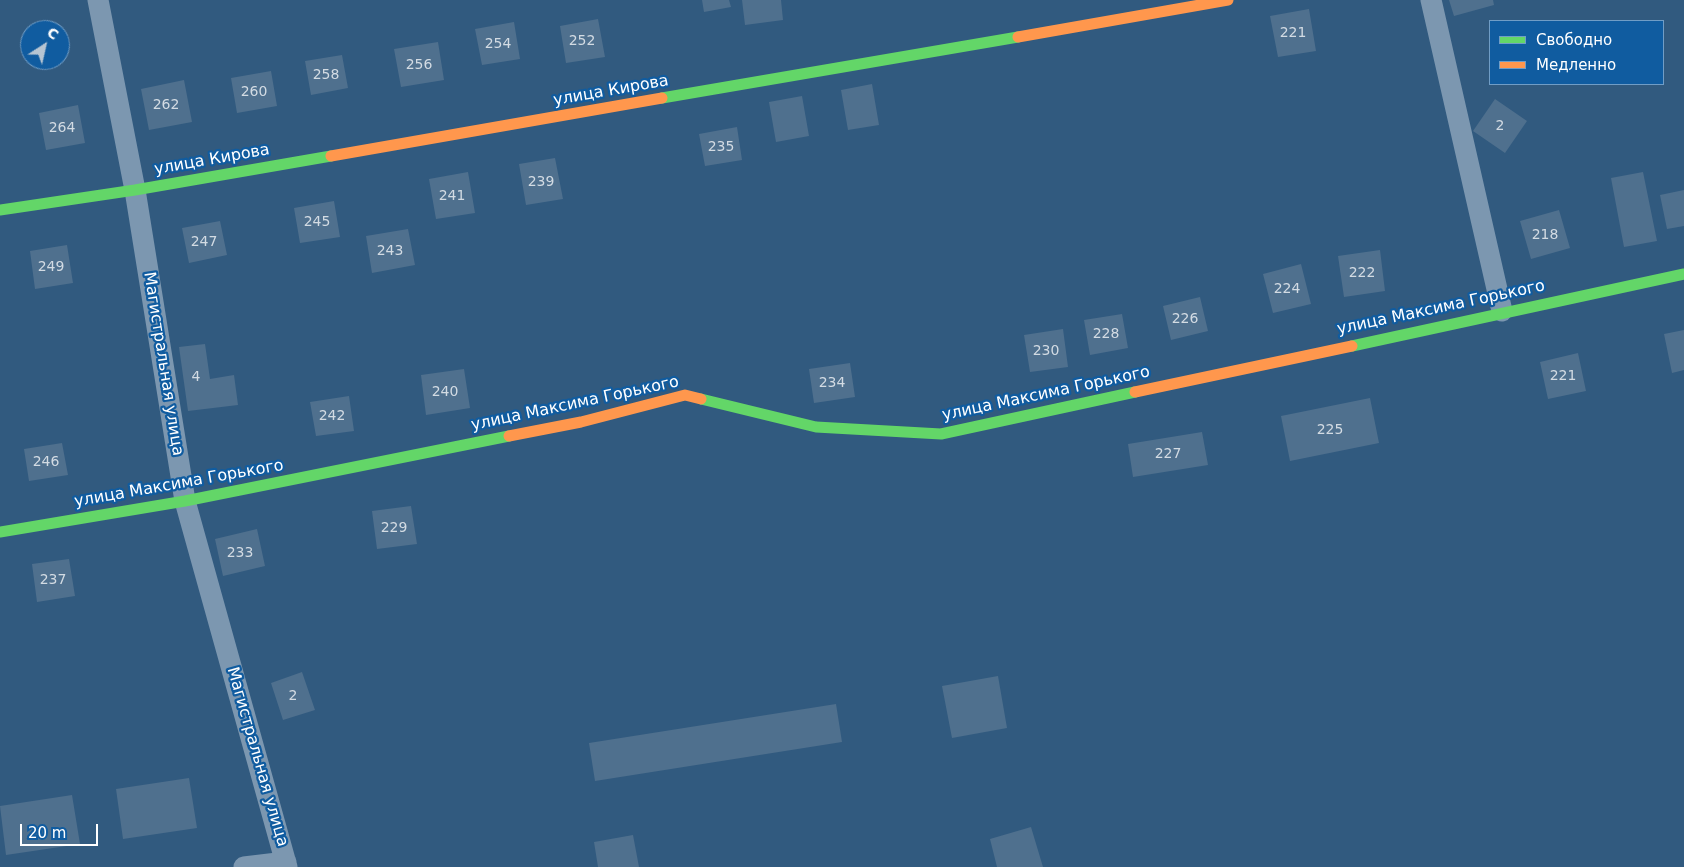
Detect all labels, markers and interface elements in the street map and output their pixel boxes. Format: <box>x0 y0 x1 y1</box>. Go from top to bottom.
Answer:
north arrow <box>20 20 70 70</box>
legend <box>1489 20 1664 85</box>
text: С <box>44 24 62 43</box>
house number: 221 <box>1280 25 1306 41</box>
text: Свободно <box>1536 31 1612 49</box>
house number: 252 <box>569 33 595 49</box>
house number: 254 <box>485 36 511 52</box>
text: Медленно <box>1536 56 1616 74</box>
house number: 256 <box>406 57 432 73</box>
house number: 258 <box>313 67 339 83</box>
street label: улица Кирова <box>552 71 670 111</box>
house number: 260 <box>241 84 267 100</box>
house number: 262 <box>153 97 179 113</box>
house number: 2 <box>1496 118 1504 134</box>
house number: 264 <box>49 120 75 136</box>
house number: 235 <box>708 139 734 155</box>
street label: улица Кирова <box>153 140 271 180</box>
house number: 239 <box>528 174 554 190</box>
house number: 241 <box>439 188 465 204</box>
house number: 245 <box>304 214 330 230</box>
house number: 218 <box>1532 227 1558 243</box>
house number: 247 <box>191 234 217 250</box>
house number: 243 <box>377 243 403 259</box>
house number: 249 <box>38 259 64 275</box>
house number: 222 <box>1349 265 1375 281</box>
street label: Магистральная улица <box>139 271 187 457</box>
street label: улица Максима Горького <box>1335 277 1547 339</box>
house number: 224 <box>1274 281 1300 297</box>
house number: 226 <box>1172 311 1198 327</box>
house number: 228 <box>1093 326 1119 342</box>
house number: 230 <box>1033 343 1059 359</box>
street label: улица Максима Горького <box>940 363 1152 425</box>
house number: 221 <box>1550 368 1576 384</box>
house number: 4 <box>192 369 200 385</box>
street label: улица Максима Горького <box>469 373 681 435</box>
house number: 234 <box>819 375 845 391</box>
house number: 240 <box>432 384 458 400</box>
house number: 242 <box>319 408 345 424</box>
house number: 225 <box>1317 422 1343 438</box>
house number: 227 <box>1155 446 1181 462</box>
house number: 246 <box>33 454 59 470</box>
street label: улица Максима Горького <box>73 456 285 512</box>
house number: 229 <box>381 520 407 536</box>
house number: 233 <box>227 545 253 561</box>
house number: 237 <box>40 572 66 588</box>
street label: Магистральная улица <box>222 665 292 849</box>
house number: 2 <box>289 688 297 704</box>
scale bar <box>22 814 100 846</box>
text: 20 m <box>28 824 66 842</box>

